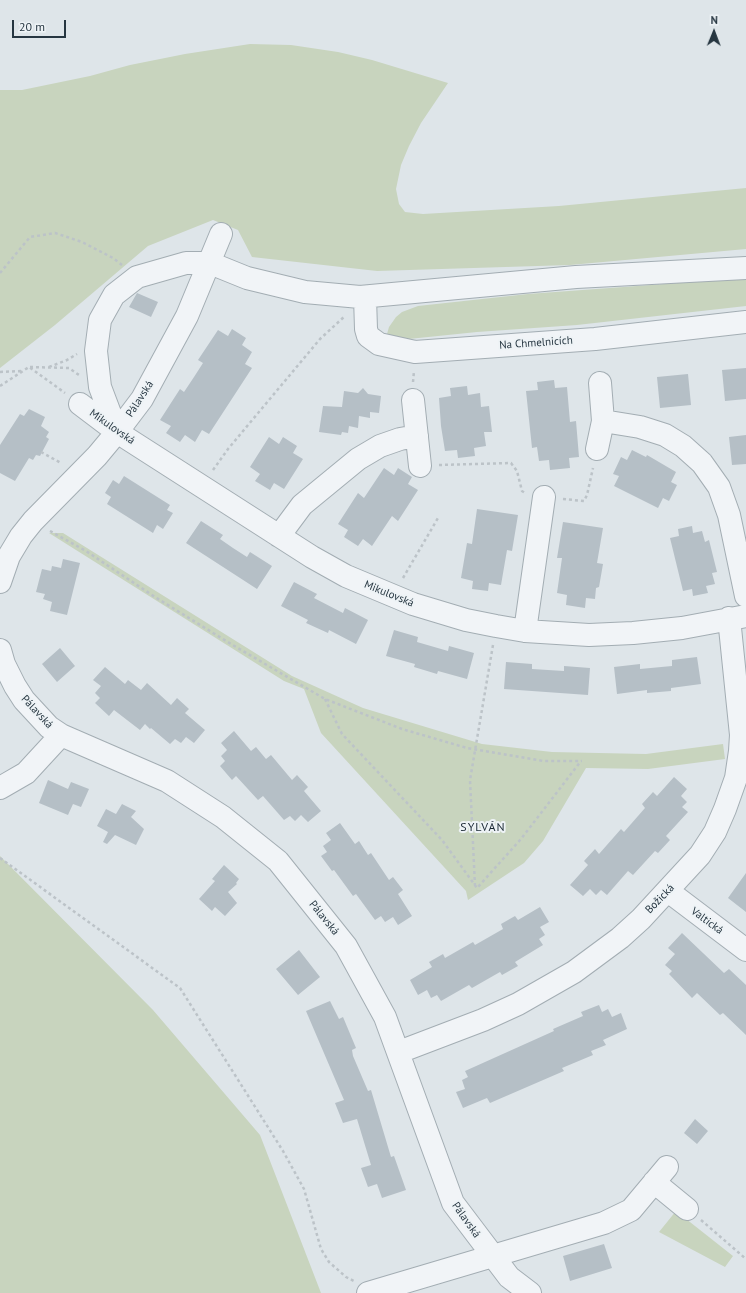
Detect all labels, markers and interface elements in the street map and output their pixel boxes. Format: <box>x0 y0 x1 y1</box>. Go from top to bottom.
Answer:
scale bar <box>14 12 68 38</box>
north arrow <box>694 12 734 52</box>
text: N <box>710 13 718 27</box>
text: 20 m <box>19 19 45 34</box>
street label: Na Chmelnicích <box>499 334 573 352</box>
street label: Pálavská <box>123 378 157 420</box>
street label: Mikulovská <box>87 407 137 447</box>
street label: Mikulovská <box>362 578 416 610</box>
street label: Pálavská <box>18 693 56 731</box>
district label: SYLVÁN <box>460 821 506 835</box>
street label: Božická <box>643 882 677 916</box>
street label: Pálavská <box>306 898 342 938</box>
street label: Valtická <box>688 905 726 937</box>
street label: Pálavská <box>449 1200 483 1240</box>

